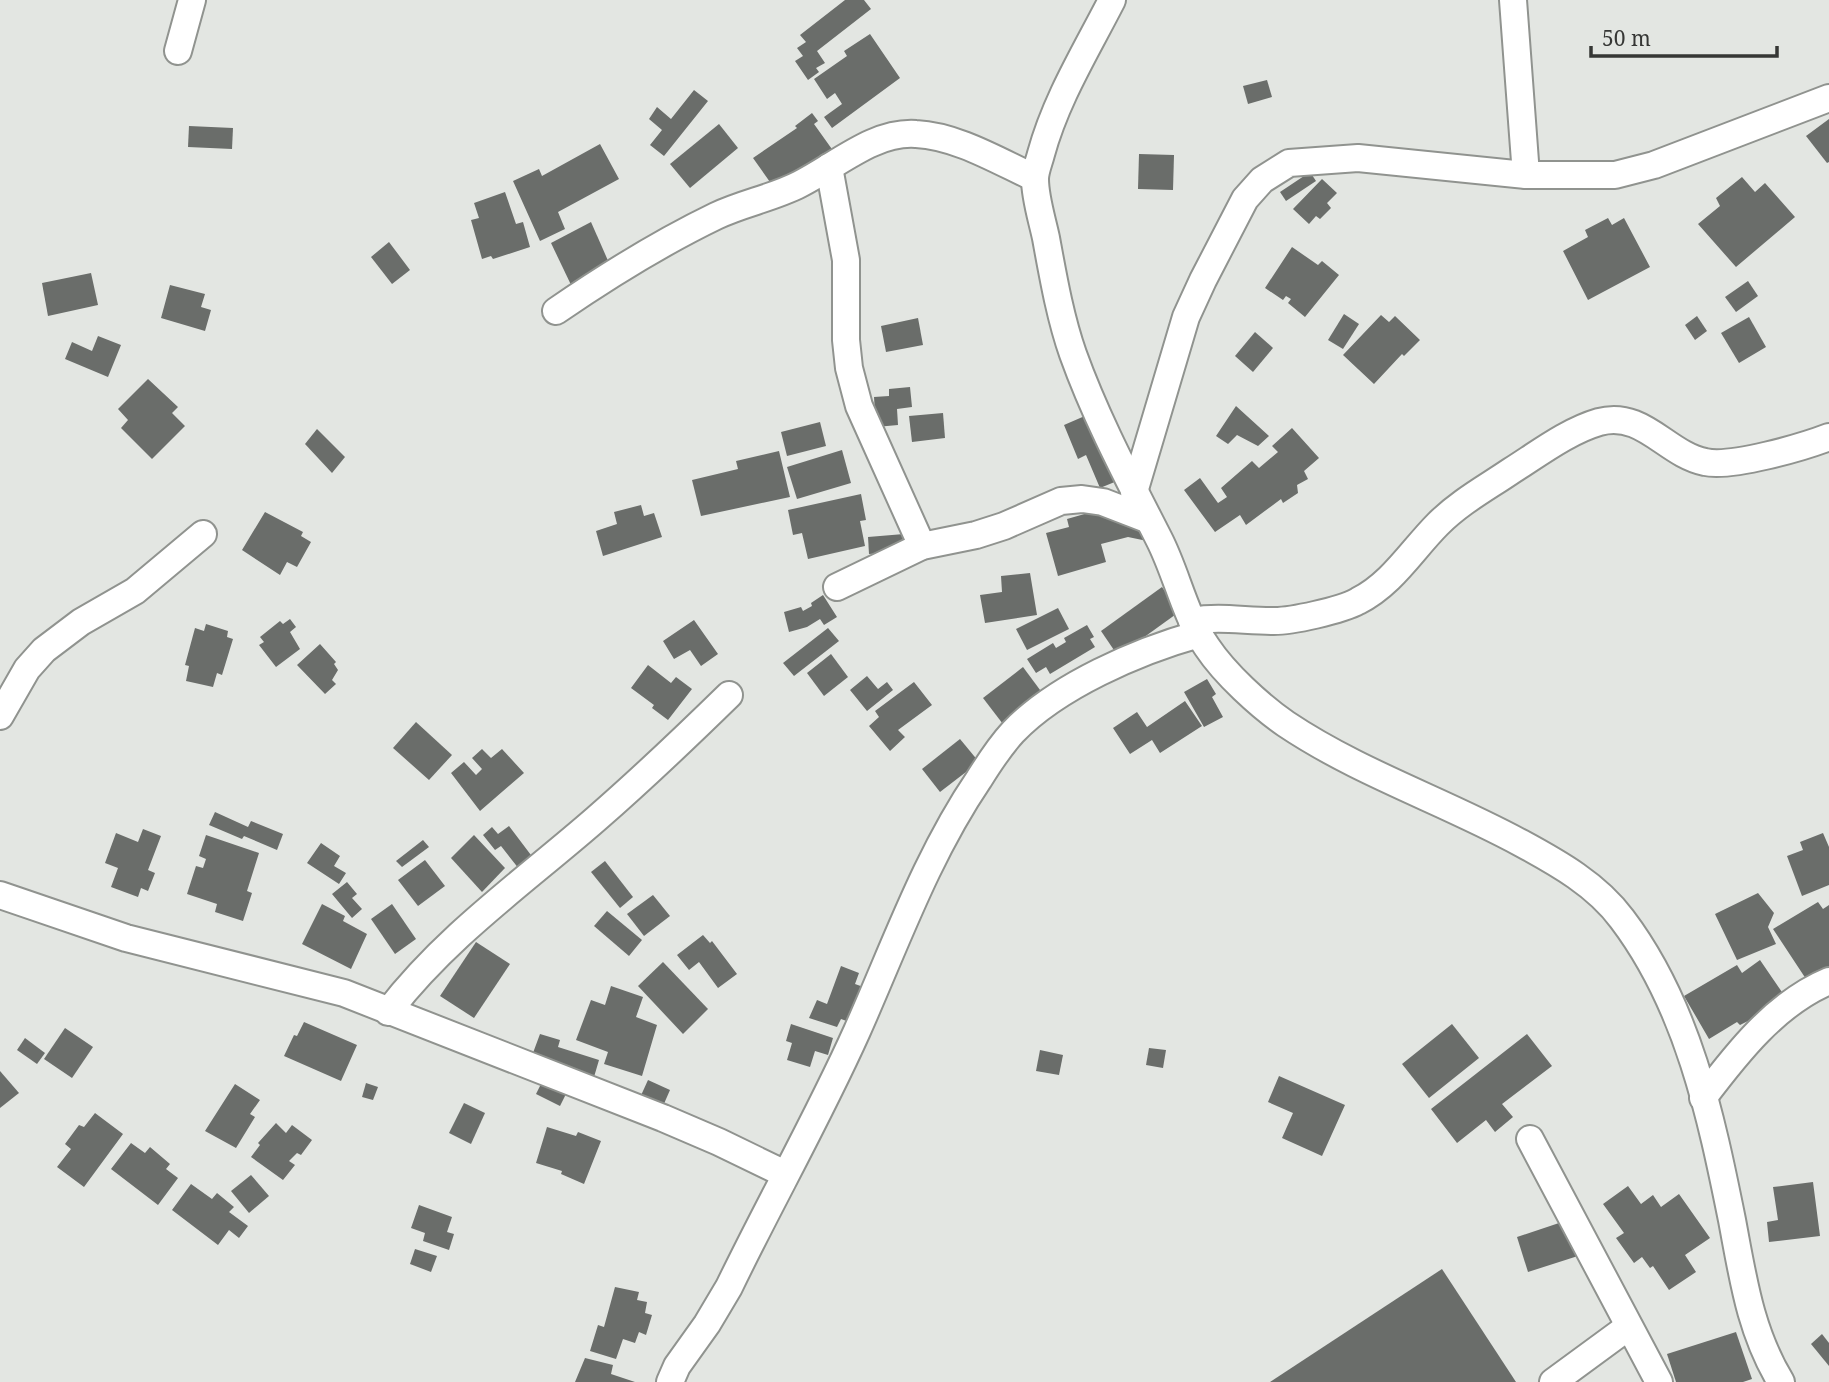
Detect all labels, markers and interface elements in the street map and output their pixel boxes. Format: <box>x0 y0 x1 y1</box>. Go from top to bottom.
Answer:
scale bar <box>1591 14 1776 58</box>
text: 50 m <box>1602 24 1651 52</box>

